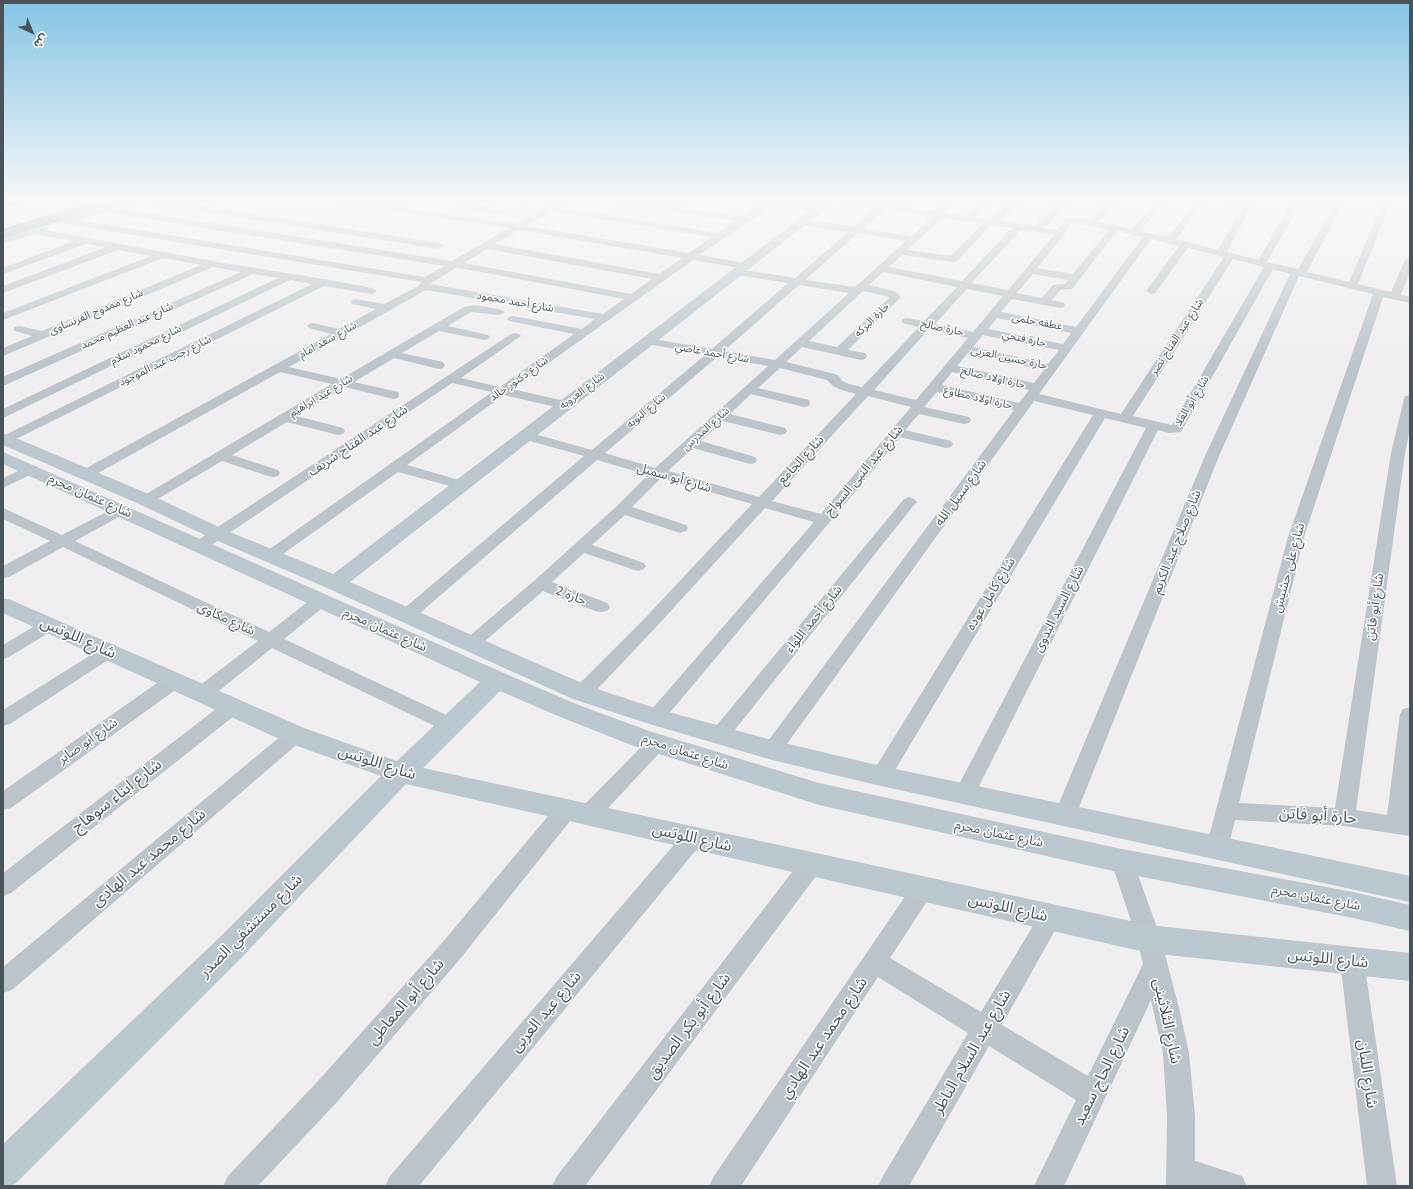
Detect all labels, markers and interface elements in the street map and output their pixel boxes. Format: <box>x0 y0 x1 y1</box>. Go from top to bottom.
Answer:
north arrow <box>12 12 52 52</box>
text: ش <box>31 31 51 51</box>
street label: شارع ممدوح الفرنساوى <box>47 286 145 338</box>
street label: شارع أحمد محمود <box>475 289 555 315</box>
street label: شارع عبد الفتاح نصر <box>1147 296 1207 378</box>
street label: شارع عبد العظيم محمد <box>79 300 175 352</box>
street label: حارة البركه <box>852 300 892 340</box>
street label: عطفه حلمى <box>1011 311 1063 333</box>
street label: حارة صالح <box>919 317 965 339</box>
street label: شارع سعد امام <box>297 319 359 361</box>
street label: شارع محمود سلام <box>108 322 184 368</box>
street label: حارة فتحي <box>1001 328 1047 350</box>
street label: شارع رجب عبد الموجود <box>117 333 213 389</box>
street label: شارع أحمد عاصي <box>674 340 750 366</box>
street label: حارة حسين العربى <box>970 343 1048 373</box>
street label: شارع دكتور خالد <box>487 354 551 404</box>
street label: حارة اولاد صالح <box>959 364 1027 392</box>
street label: شارع العروبه <box>557 370 607 412</box>
street label: شارع عيد ابراهيم <box>287 372 355 420</box>
street label: شارع أبو العلا <box>1172 374 1212 428</box>
street label: حارة اولاد مطاوع <box>942 384 1014 412</box>
street label: شارع النوبه <box>624 391 668 431</box>
street label: شارع عبد الفتاح شريف <box>305 402 411 480</box>
street label: شارع المدرس <box>680 404 732 454</box>
street label: شارع عبد النبى السواح <box>822 422 906 520</box>
street label: شارع الجامع <box>774 432 828 488</box>
street label: شارع سبيل الله <box>932 457 990 529</box>
street label: شارع أبو سمبل <box>635 460 713 496</box>
street label: شارع عثمان محرم <box>46 471 134 521</box>
street label: شارع صلاح عبد الكريم <box>1149 488 1205 596</box>
street label: شارع على حشيش <box>1270 521 1308 615</box>
street label: شارع كامل عوده <box>963 555 1019 633</box>
street label: شارع السيد البدوى <box>1030 563 1088 655</box>
street label: شارع أبو فاتن <box>1363 572 1387 642</box>
street label: شارع أحمد اللواء <box>782 582 846 656</box>
street label: حارة 2 <box>554 583 588 609</box>
street label: شارع مكاوى <box>195 599 257 639</box>
street label: شارع عثمان محرم <box>341 605 429 655</box>
street label: شارع اللوتس <box>37 613 119 663</box>
street label: شارع أبو صابر <box>55 715 121 767</box>
street label: شارع عثمان محرم <box>640 731 730 773</box>
street label: شارع اللوتس <box>336 741 418 785</box>
street label: شارع ابناء سوهاج <box>68 755 166 837</box>
street label: حارة أبو فاتن <box>1278 804 1358 828</box>
street label: شارع محمد عبد الهادى <box>88 805 210 911</box>
street label: شارع عثمان محرم <box>953 817 1045 851</box>
street label: شارع اللوتس <box>650 820 734 856</box>
street label: شارع مستشفي الصدر <box>195 870 307 982</box>
street label: شارع عثمان محرم <box>1270 882 1362 914</box>
street label: شارع اللوتس <box>966 890 1050 926</box>
street label: شارع اللوتس <box>1287 945 1369 973</box>
street label: شارع أبو المعاطى <box>363 955 449 1049</box>
street label: شارع عيد العربى <box>506 967 586 1057</box>
street label: شارع أبو بكر الصديق <box>643 969 735 1083</box>
street label: شارع محمد عبد الهادي <box>776 973 872 1103</box>
street label: شارع الثلاثينى <box>1149 976 1185 1066</box>
street label: شارع عبد السلام الناظر <box>929 987 1015 1117</box>
street label: شارع الحاج سعيد <box>1070 1023 1134 1129</box>
street label: شارع اللبان <box>1353 1038 1381 1110</box>

